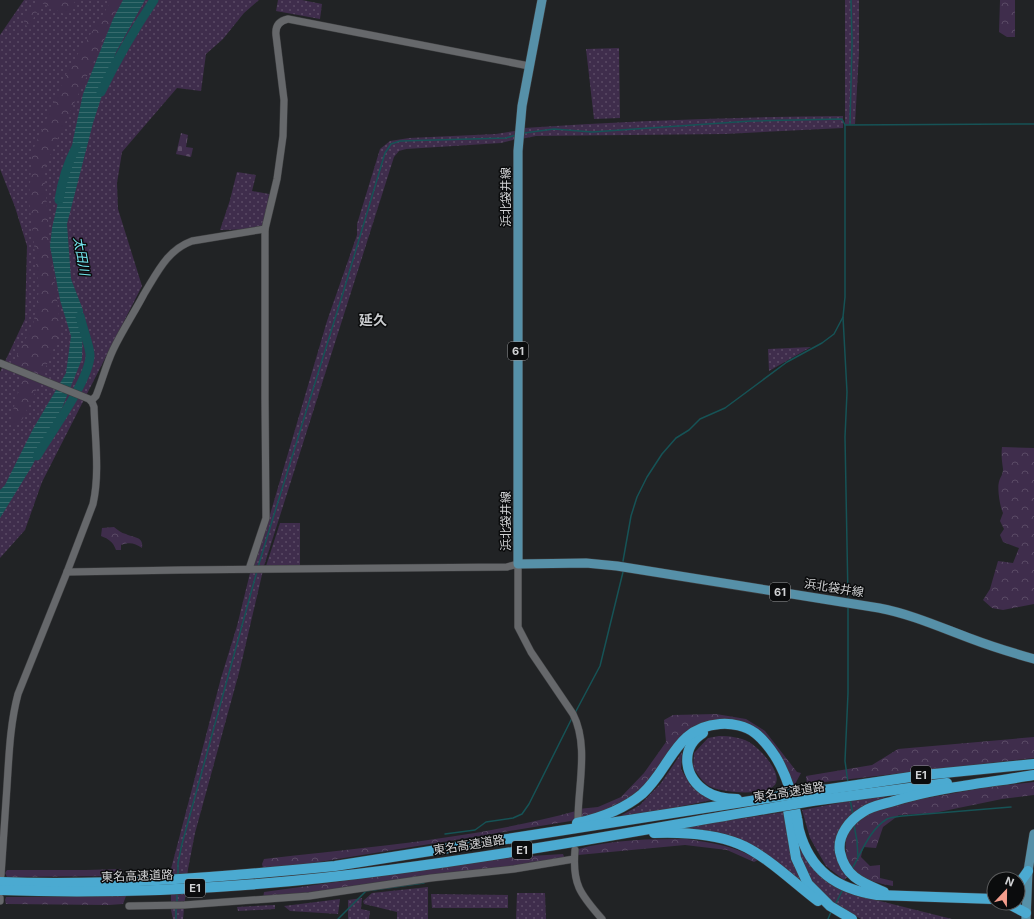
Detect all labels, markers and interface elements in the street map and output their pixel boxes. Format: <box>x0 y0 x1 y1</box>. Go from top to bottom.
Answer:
street label: 浜北袋井線 <box>498 167 513 227</box>
water label: 太田川 <box>71 235 94 279</box>
district label: 延久 <box>359 311 387 328</box>
road number: 61 <box>508 342 528 360</box>
street label: 浜北袋井線 <box>498 491 513 551</box>
street label: 浜北袋井線 <box>803 575 865 600</box>
road number: 61 <box>770 583 790 601</box>
road number: E1 <box>911 766 931 784</box>
street label: 東名高速道路 <box>752 778 826 805</box>
street label: 東名高速道路 <box>432 831 506 858</box>
road number: E1 <box>512 841 532 859</box>
street label: 東名高速道路 <box>101 867 173 884</box>
north arrow <box>986 871 1026 911</box>
text: N <box>1003 874 1016 890</box>
road number: E1 <box>185 879 205 897</box>

